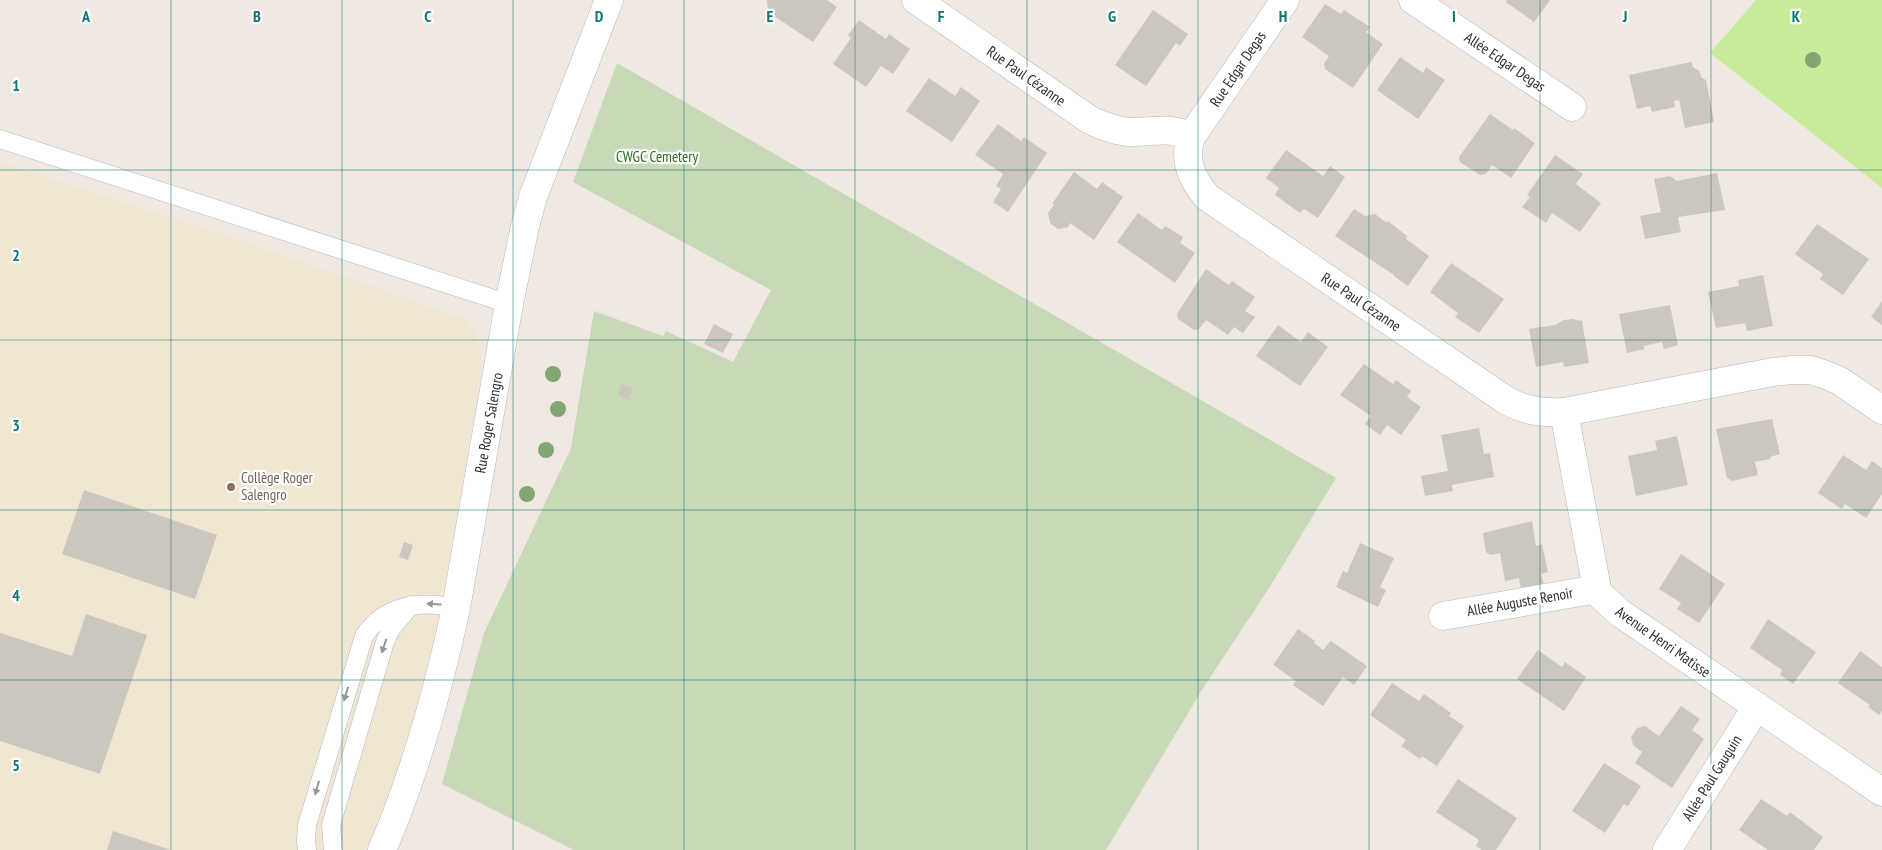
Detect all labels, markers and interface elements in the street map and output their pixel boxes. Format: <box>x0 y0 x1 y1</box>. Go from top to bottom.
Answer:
text: A <box>81 6 91 26</box>
text: B <box>253 6 261 26</box>
text: C <box>424 6 432 26</box>
text: D <box>595 6 604 26</box>
text: E <box>767 6 774 26</box>
text: F <box>938 6 945 26</box>
text: G <box>1108 6 1116 26</box>
text: H <box>1279 6 1287 26</box>
text: I <box>1452 6 1456 26</box>
text: J <box>1622 6 1627 26</box>
text: K <box>1792 6 1801 26</box>
street label: Rue Edgar Degas <box>1205 27 1270 110</box>
street label: Allée Edgar Degas <box>1461 27 1549 96</box>
street label: Rue Paul Cézanne <box>983 41 1069 110</box>
text: 1 <box>12 75 20 95</box>
park label: CWGC Cemetery <box>616 147 698 166</box>
text: 2 <box>12 245 20 265</box>
street label: Rue Paul Cézanne <box>1318 268 1405 335</box>
street label: Rue Roger Salengro <box>470 371 507 475</box>
text: 3 <box>12 415 20 435</box>
place label: Collège Roger Salengro <box>241 468 314 504</box>
marker: Collège Roger Salengro <box>225 481 237 493</box>
street label: Allée Auguste Renoir <box>1465 583 1575 620</box>
text: 4 <box>12 585 20 605</box>
one-way arrow <box>425 600 441 608</box>
street label: Avenue Henri Matisse <box>1612 602 1715 681</box>
one-way arrow <box>380 638 387 653</box>
one-way arrow <box>341 687 349 702</box>
street label: Allée Paul Gauguin <box>1678 731 1746 824</box>
text: 5 <box>12 755 20 775</box>
one-way arrow <box>313 781 321 796</box>

